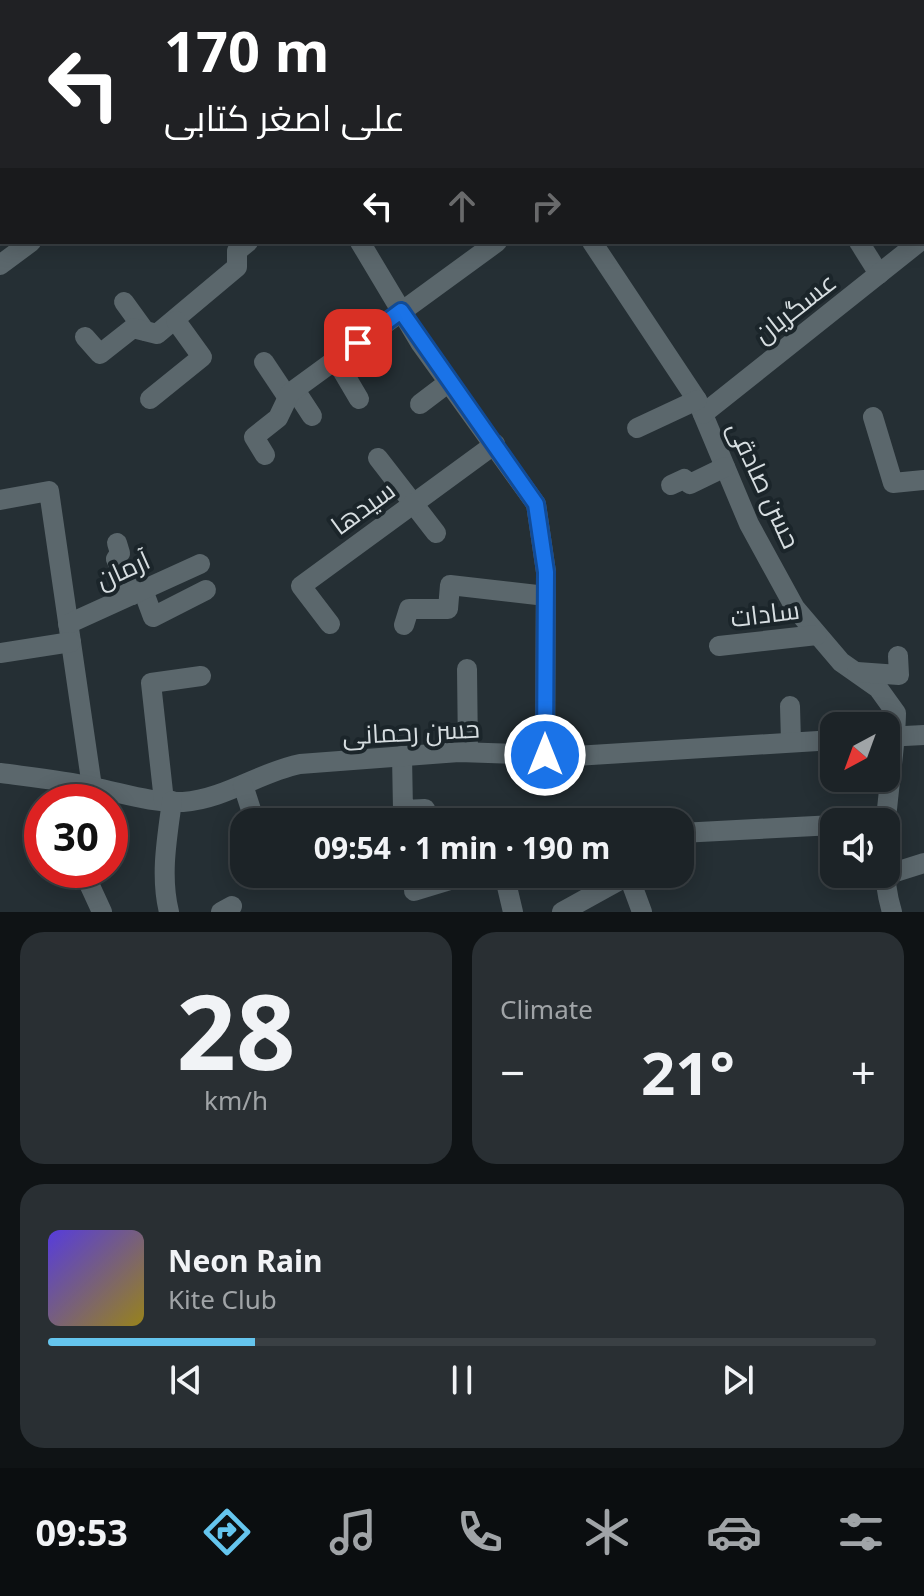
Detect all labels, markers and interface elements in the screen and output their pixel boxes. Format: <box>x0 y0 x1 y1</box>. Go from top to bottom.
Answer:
text: 170 m <box>164 12 329 88</box>
icon: left <box>32 32 136 136</box>
text: علی اصغر کتابی <box>164 93 405 142</box>
icon: left <box>356 184 400 228</box>
icon: ahead <box>440 184 484 228</box>
icon: right <box>524 184 568 228</box>
street label: عسگریان <box>746 264 843 351</box>
pin <box>324 309 392 377</box>
icon: arrive <box>336 321 380 365</box>
street label: حسن صادقی <box>720 415 810 554</box>
street label: سیدها <box>323 472 402 543</box>
street label: آرمان <box>90 541 155 597</box>
street label: سادات <box>728 591 801 635</box>
street label: حسن رحمانی <box>341 709 481 753</box>
north arrow <box>820 712 900 792</box>
map controls <box>820 712 900 888</box>
position arrow <box>503 713 587 797</box>
speed limit sign: 30 <box>24 784 128 888</box>
button: sound <box>820 808 900 888</box>
text: 09:54 · 1 min · 190 m <box>314 827 610 868</box>
text: 28 <box>177 959 295 1100</box>
text: Climate <box>500 991 593 1027</box>
text: 21° <box>641 1031 735 1113</box>
text: − <box>500 1042 525 1102</box>
text: + <box>851 1042 876 1102</box>
text: km/h <box>204 1082 268 1118</box>
text: Neon Rain <box>168 1240 322 1281</box>
text: Kite Club <box>168 1281 277 1317</box>
icon: previous <box>164 1358 208 1402</box>
icon: pause <box>440 1358 484 1402</box>
icon: next <box>716 1358 760 1402</box>
icon: directions <box>199 1504 255 1560</box>
icon: music <box>325 1504 381 1560</box>
icon: phone <box>452 1504 508 1560</box>
icon: climate <box>579 1504 635 1560</box>
icon: car <box>706 1504 762 1560</box>
icon: filters <box>833 1504 889 1560</box>
text: 09:53 <box>35 1508 128 1557</box>

